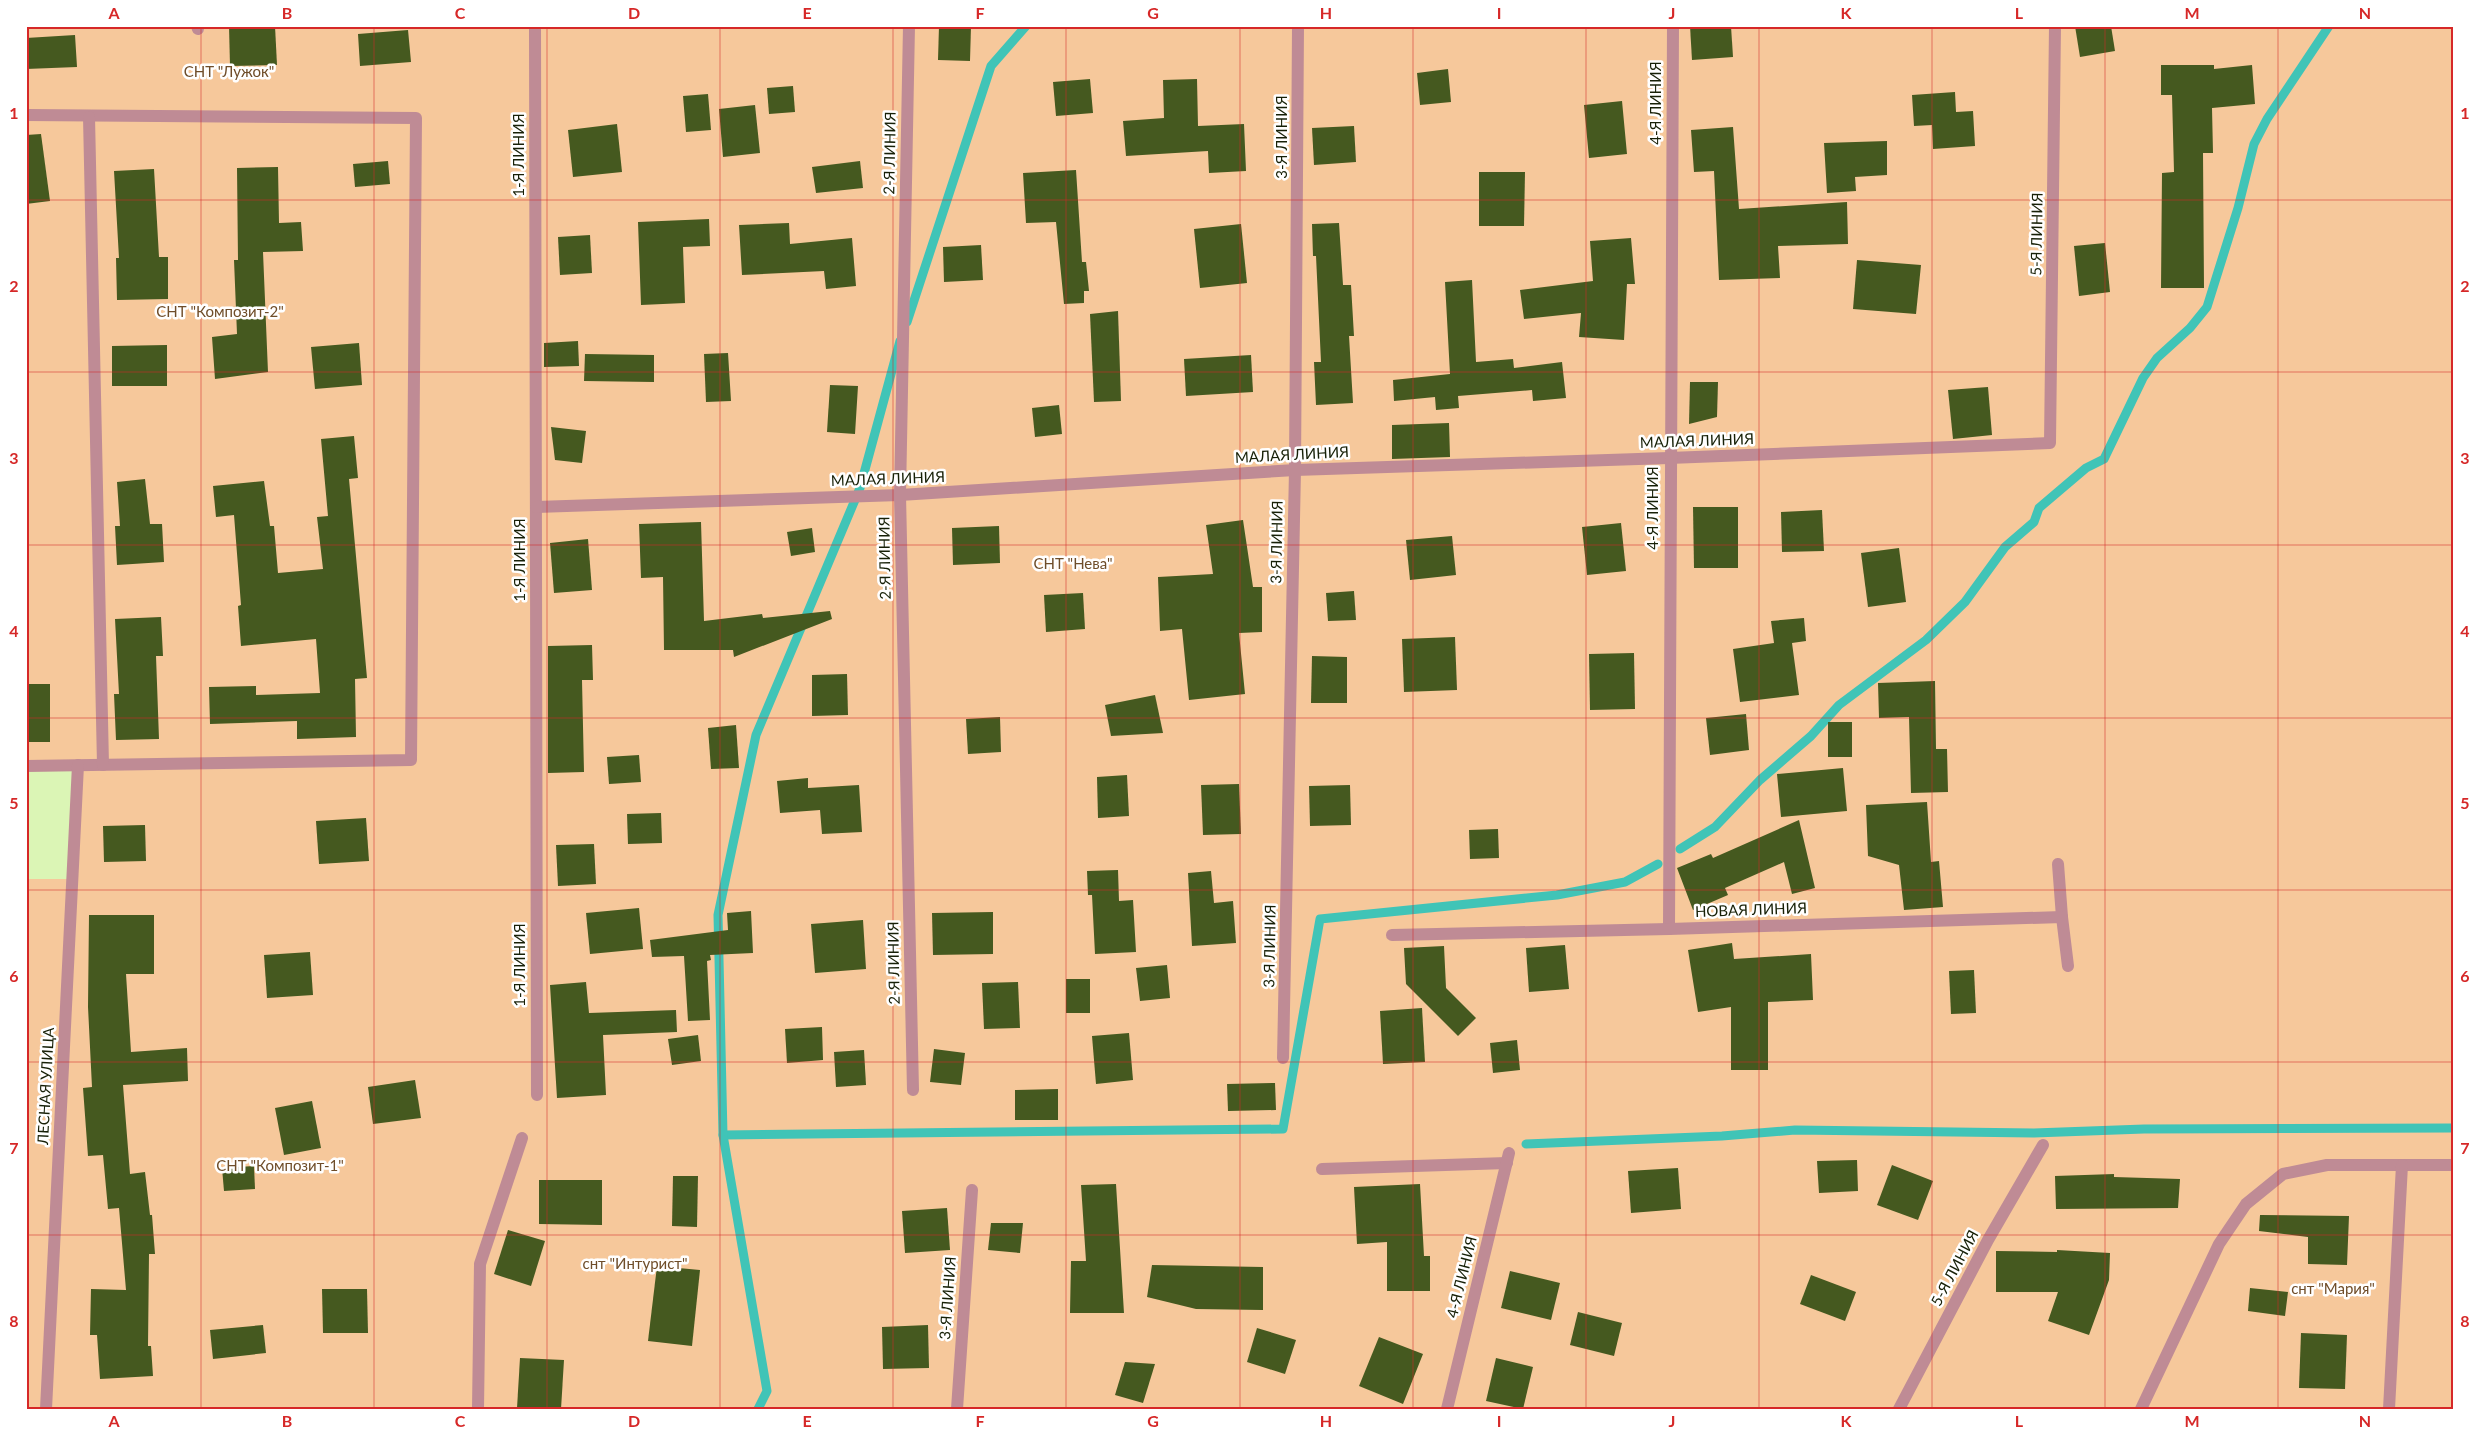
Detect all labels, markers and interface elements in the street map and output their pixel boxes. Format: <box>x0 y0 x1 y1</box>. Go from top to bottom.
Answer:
text: A <box>107 3 120 22</box>
text: B <box>282 3 292 22</box>
text: C <box>455 3 466 22</box>
text: D <box>628 3 640 22</box>
text: E <box>802 3 812 22</box>
text: F <box>975 3 985 22</box>
text: G <box>1147 3 1159 22</box>
text: H <box>1320 3 1332 22</box>
text: I <box>1497 3 1501 22</box>
text: J <box>1669 3 1675 22</box>
text: K <box>1841 3 1853 22</box>
text: L <box>2015 3 2024 22</box>
text: M <box>2184 3 2200 22</box>
text: N <box>2359 3 2371 22</box>
street label: 4-Я ЛИНИЯ <box>1646 61 1664 145</box>
park label: СНТ "Лужок" <box>184 62 274 80</box>
street label: 3-Я ЛИНИЯ <box>1272 95 1290 179</box>
text: 1 <box>9 103 19 122</box>
text: 1 <box>2460 103 2470 122</box>
street label: 2-Я ЛИНИЯ <box>879 111 899 195</box>
street label: 1-Я ЛИНИЯ <box>509 113 527 197</box>
street label: 5-Я ЛИНИЯ <box>2026 192 2046 276</box>
text: 2 <box>9 276 19 295</box>
text: 2 <box>2460 276 2470 295</box>
park label: СНТ "Композит-2" <box>156 302 284 320</box>
street label: МАЛАЯ ЛИНИЯ <box>1640 429 1754 451</box>
street label: МАЛАЯ ЛИНИЯ <box>1234 442 1349 466</box>
text: 3 <box>9 448 19 467</box>
text: 3 <box>2460 448 2470 467</box>
street label: 4-Я ЛИНИЯ <box>1643 466 1661 550</box>
street label: МАЛАЯ ЛИНИЯ <box>831 467 945 489</box>
street label: 3-Я ЛИНИЯ <box>1266 500 1286 584</box>
street label: 2-Я ЛИНИЯ <box>874 516 894 600</box>
street label: 1-Я ЛИНИЯ <box>510 518 528 602</box>
park label: СНТ "Нева" <box>1033 554 1113 572</box>
text: 4 <box>9 621 19 640</box>
text: 4 <box>2460 621 2470 640</box>
text: 5 <box>9 793 19 812</box>
text: 5 <box>2460 793 2470 812</box>
street label: НОВАЯ ЛИНИЯ <box>1695 898 1807 920</box>
street label: 3-Я ЛИНИЯ <box>1259 904 1279 988</box>
street label: 2-Я ЛИНИЯ <box>883 921 903 1005</box>
street label: 1-Я ЛИНИЯ <box>510 923 528 1007</box>
text: 6 <box>9 966 19 985</box>
text: 6 <box>2460 966 2470 985</box>
street label: ЛЕСНАЯ УЛИЦА <box>33 1026 57 1146</box>
text: 7 <box>9 1138 19 1157</box>
text: 7 <box>2460 1138 2470 1157</box>
park label: СНТ "Композит-1" <box>216 1156 344 1174</box>
street label: 5-Я ЛИНИЯ <box>1927 1227 1982 1309</box>
street label: 4-Я ЛИНИЯ <box>1442 1234 1480 1319</box>
park label: снт "Интурист" <box>582 1254 688 1272</box>
street label: 3-Я ЛИНИЯ <box>935 1256 959 1340</box>
park label: снт "Мария" <box>2291 1279 2375 1297</box>
text: 8 <box>9 1311 19 1330</box>
text: 8 <box>2460 1311 2470 1330</box>
text: A <box>107 1411 120 1430</box>
text: B <box>282 1411 292 1430</box>
text: C <box>455 1411 466 1430</box>
text: D <box>628 1411 640 1430</box>
text: E <box>802 1411 812 1430</box>
text: F <box>975 1411 985 1430</box>
text: G <box>1147 1411 1159 1430</box>
text: H <box>1320 1411 1332 1430</box>
text: I <box>1497 1411 1501 1430</box>
text: J <box>1669 1411 1675 1430</box>
text: K <box>1841 1411 1853 1430</box>
text: L <box>2015 1411 2024 1430</box>
text: M <box>2184 1411 2200 1430</box>
text: N <box>2359 1411 2371 1430</box>

